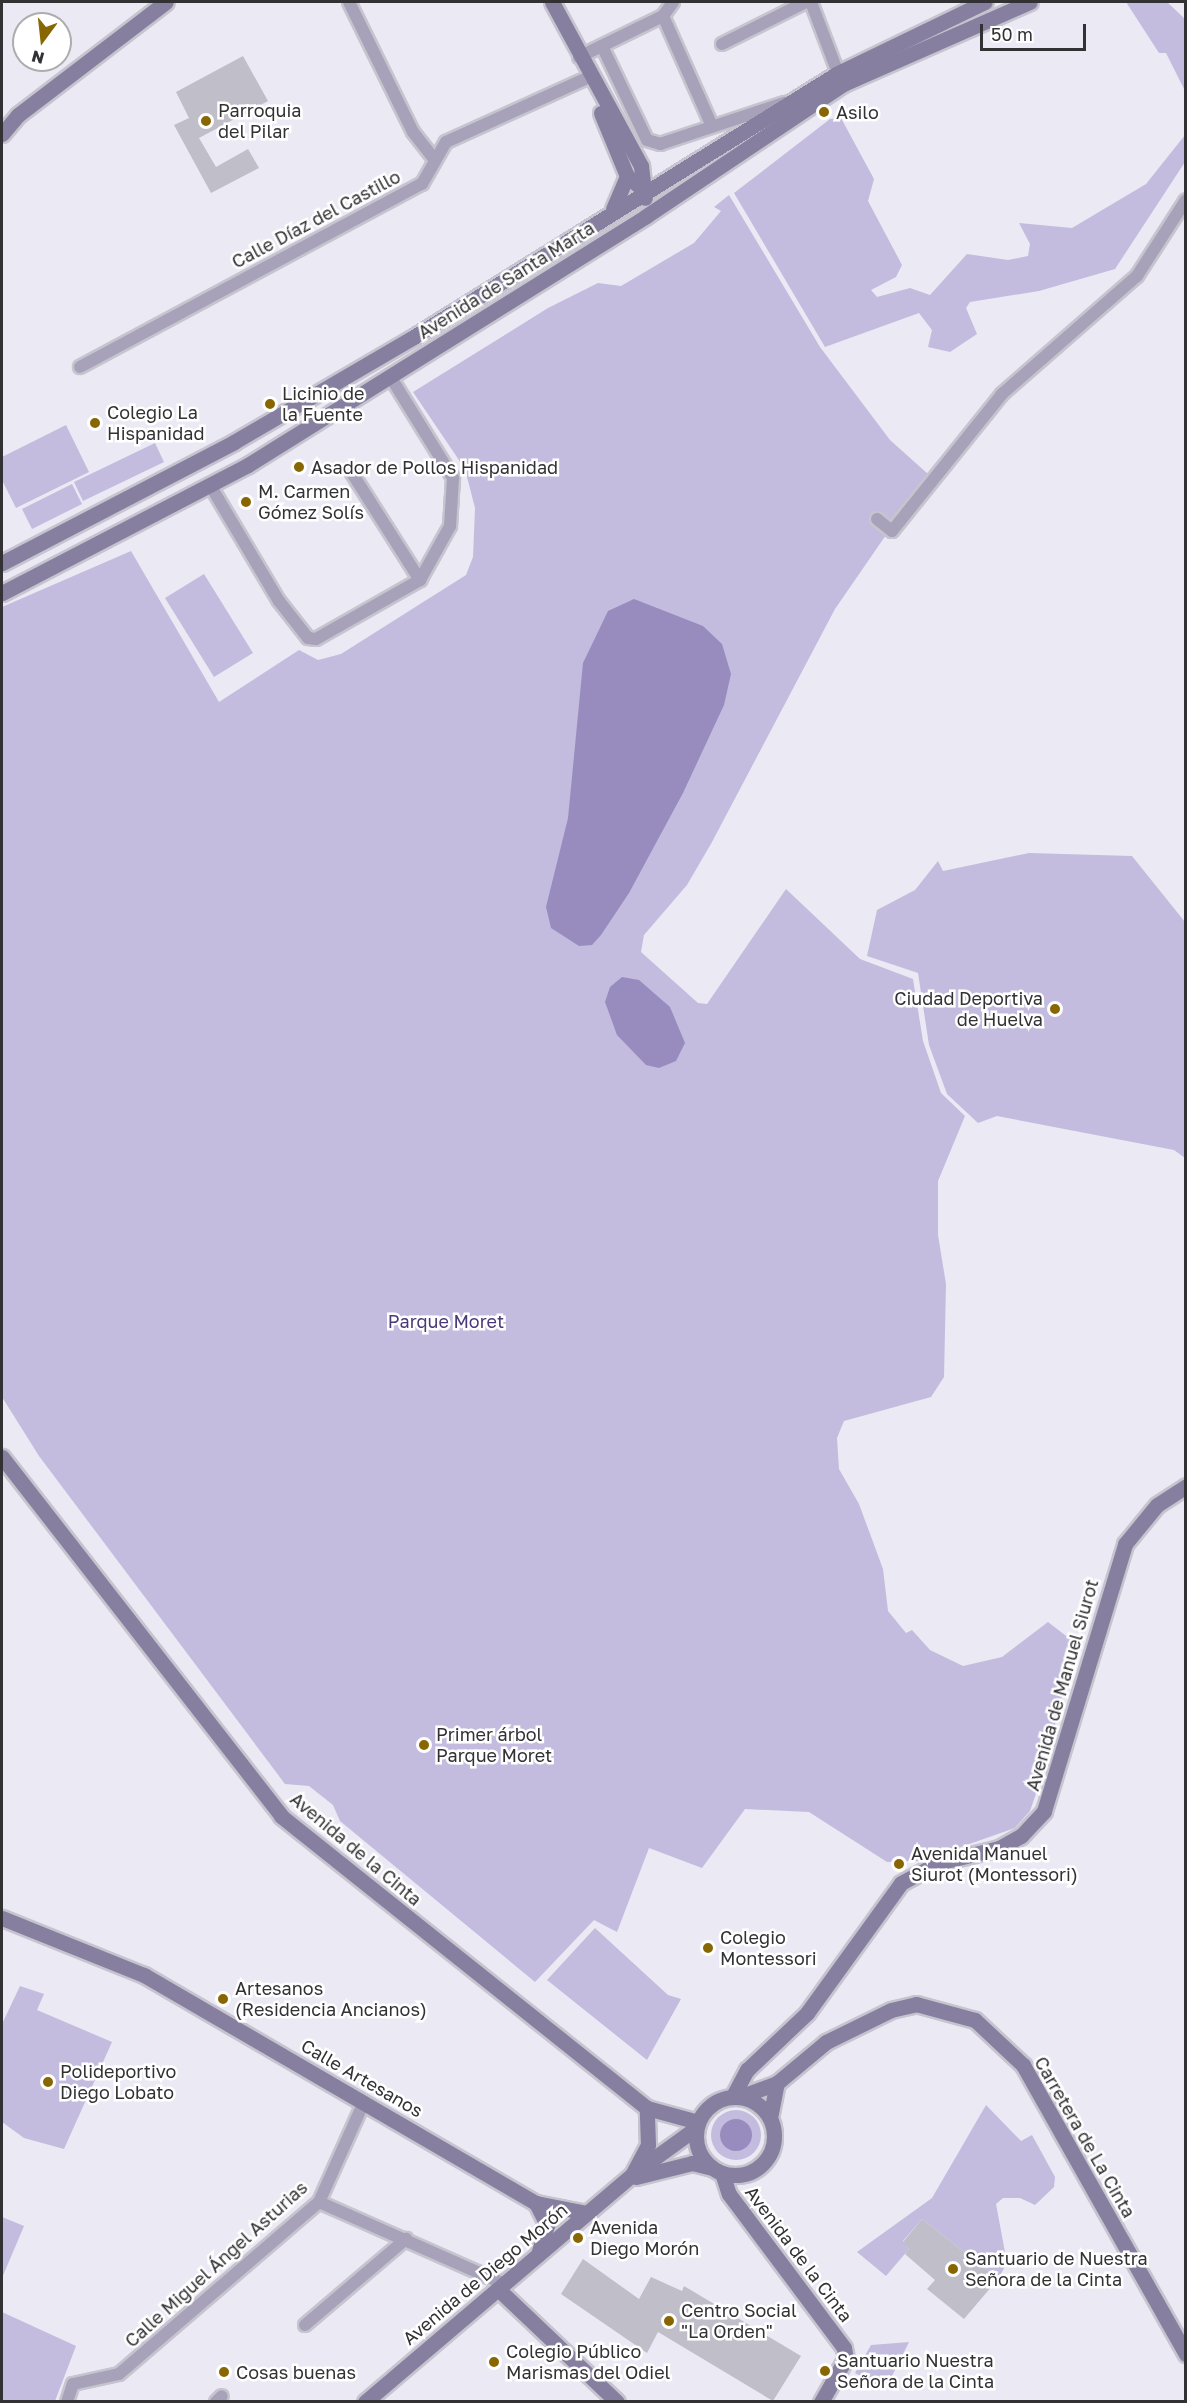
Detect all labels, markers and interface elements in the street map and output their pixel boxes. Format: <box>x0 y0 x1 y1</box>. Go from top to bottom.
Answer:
north arrow <box>12 12 72 72</box>
scale bar <box>983 12 1090 50</box>
text: 50 m <box>991 23 1033 45</box>
text: N <box>29 46 46 69</box>
place label: Parroquia del Pilar <box>218 100 301 142</box>
place label: Asilo <box>836 101 879 123</box>
marker: Asilo <box>817 105 831 119</box>
marker: Parroquia del Pilar <box>199 114 213 128</box>
street label: Calle Díaz del Castillo <box>228 165 404 273</box>
street label: Avenida de Santa Marta <box>414 217 598 343</box>
place label: Licinio de la Fuente <box>282 383 364 426</box>
marker: Licinio de la Fuente <box>263 397 277 411</box>
place label: Colegio La Hispanidad <box>107 402 204 444</box>
marker: Colegio La Hispanidad <box>88 416 102 430</box>
place label: Asador de Pollos Hispanidad <box>311 456 558 478</box>
marker: Asador de Pollos Hispanidad <box>292 460 306 474</box>
place label: M. Carmen Gómez Solís <box>258 481 364 524</box>
marker: M. Carmen Gómez Solís <box>239 495 253 509</box>
place label: Ciudad Deportiva de Huelva <box>894 988 1043 1030</box>
marker: Ciudad Deportiva de Huelva <box>1048 1002 1062 1016</box>
park label: Parque Moret <box>388 1310 504 1332</box>
street label: Avenida de Manuel Siurot <box>1021 1577 1103 1793</box>
place label: Primer árbol Parque Moret <box>436 1724 552 1766</box>
marker: Primer árbol Parque Moret <box>417 1738 431 1752</box>
street label: Avenida de la Cinta <box>286 1788 426 1910</box>
place label: Avenida Manuel Siurot (Montessori) <box>911 1843 1078 1886</box>
marker: Avenida Manuel Siurot (Montessori) <box>892 1857 906 1871</box>
place label: Colegio Montessori <box>720 1927 817 1970</box>
marker: Colegio Montessori <box>701 1941 715 1955</box>
place label: Artesanos (Residencia Ancianos) <box>235 1978 427 2020</box>
marker: Artesanos (Residencia Ancianos) <box>216 1992 230 2006</box>
street label: Calle Artesanos <box>297 2034 427 2122</box>
street label: Carretera de La Cinta <box>1030 2053 1140 2221</box>
place label: Polideportivo Diego Lobato <box>60 2061 176 2104</box>
marker: Polideportivo Diego Lobato <box>41 2075 55 2089</box>
street label: Calle Miguel Ángel Asturias <box>120 2176 312 2352</box>
street label: Avenida de la Cinta <box>741 2182 857 2326</box>
street label: Avenida de Diego Morón <box>398 2199 572 2349</box>
place label: Avenida Diego Morón <box>590 2217 699 2260</box>
marker: Avenida Diego Morón <box>571 2231 585 2245</box>
place label: Santuario de Nuestra Señora de la Cinta <box>965 2248 1148 2290</box>
marker: Santuario de Nuestra Señora de la Cinta <box>946 2262 960 2276</box>
place label: Centro Social "La Orden" <box>681 2300 797 2342</box>
marker: Centro Social "La Orden" <box>662 2314 676 2328</box>
place label: Colegio Público Marismas del Odiel <box>506 2341 670 2384</box>
place label: Santuario Nuestra Señora de la Cinta <box>837 2350 994 2392</box>
marker: Colegio Público Marismas del Odiel <box>487 2355 501 2369</box>
place label: Cosas buenas <box>236 2361 356 2383</box>
marker: Santuario Nuestra Señora de la Cinta <box>818 2364 832 2378</box>
marker: Cosas buenas <box>217 2365 231 2379</box>

